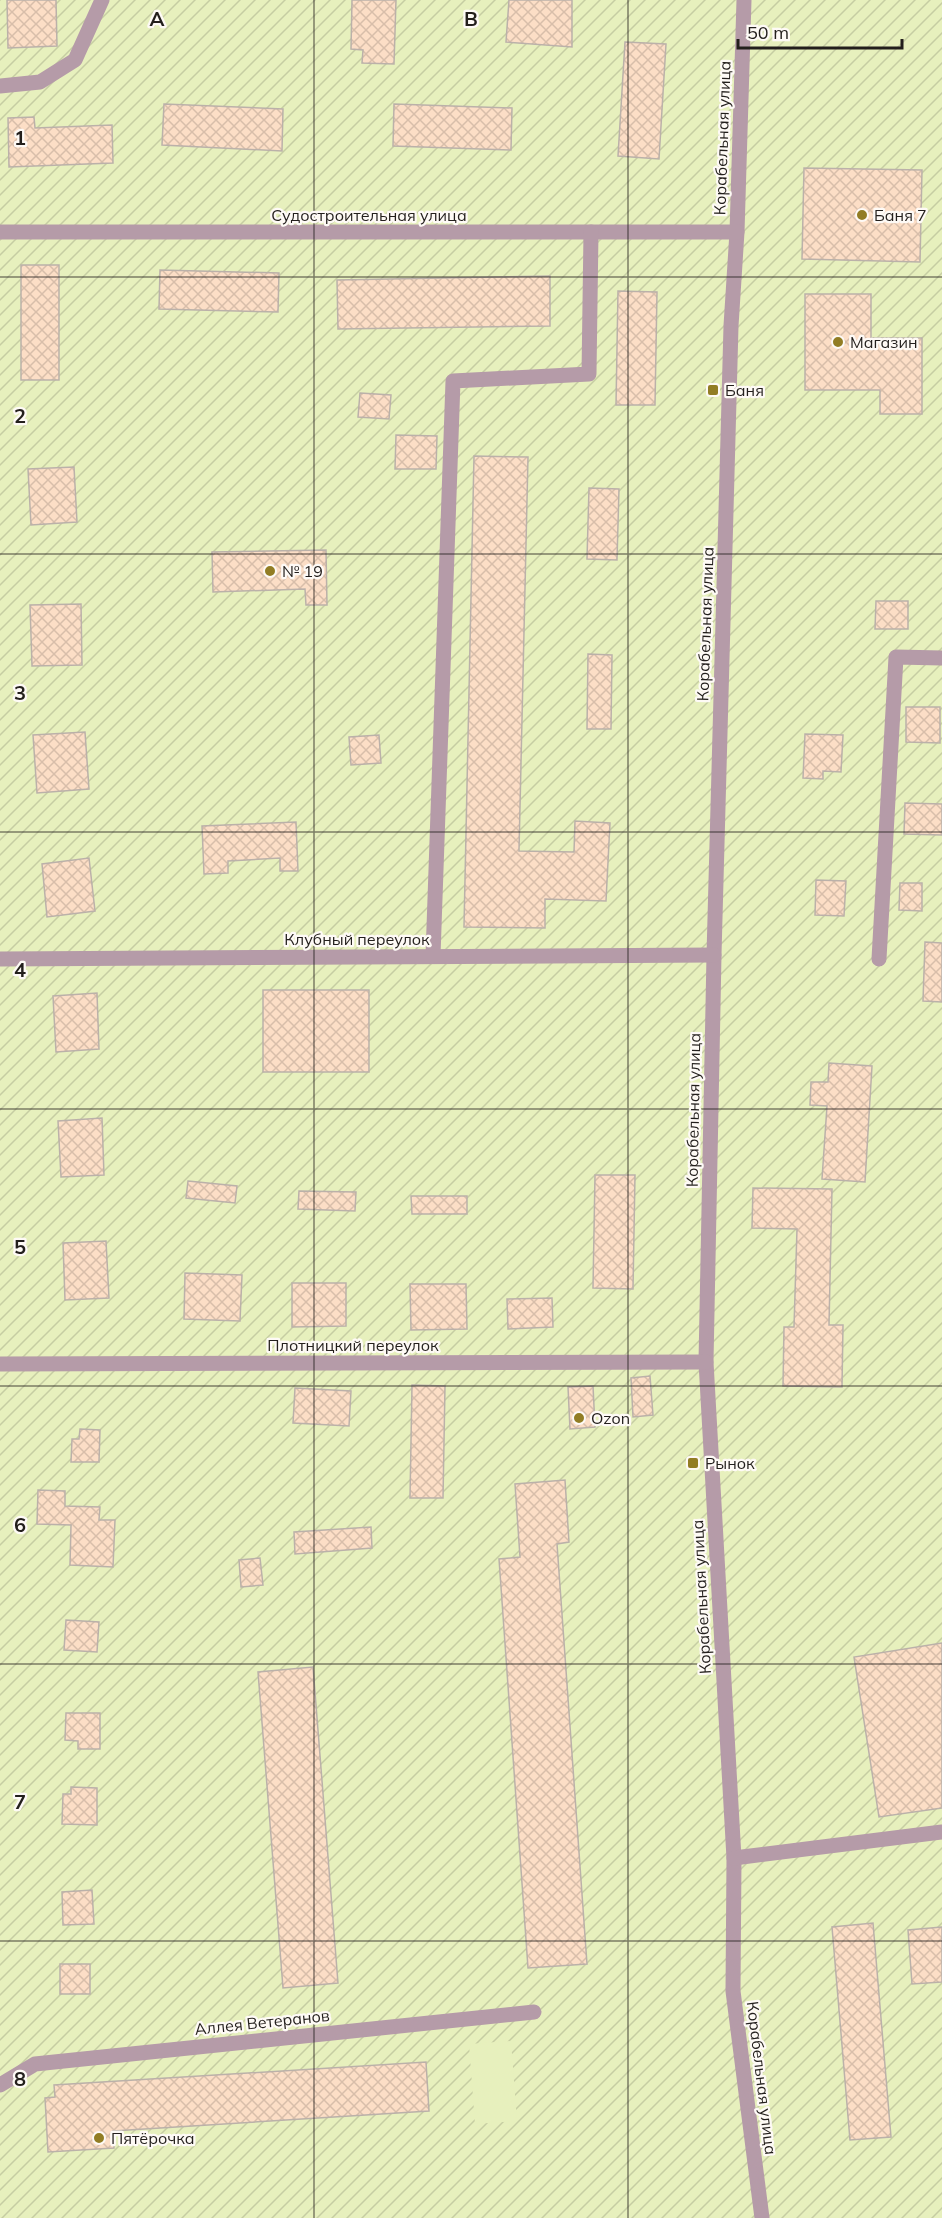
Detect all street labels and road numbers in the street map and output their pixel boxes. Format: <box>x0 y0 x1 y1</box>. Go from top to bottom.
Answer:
street label: Корабельная улица <box>709 60 735 216</box>
street label: Судостроительная улица <box>271 205 467 225</box>
street label: Корабельная улица <box>692 546 718 702</box>
street label: Клубный переулок <box>284 929 430 949</box>
street label: Корабельная улица <box>682 1033 704 1187</box>
street label: Плотницкий переулок <box>267 1335 439 1355</box>
street label: Корабельная улица <box>687 1519 715 1675</box>
street label: Корабельная улица <box>743 2000 781 2156</box>
street label: Аллея Ветеранов <box>194 2005 331 2039</box>

